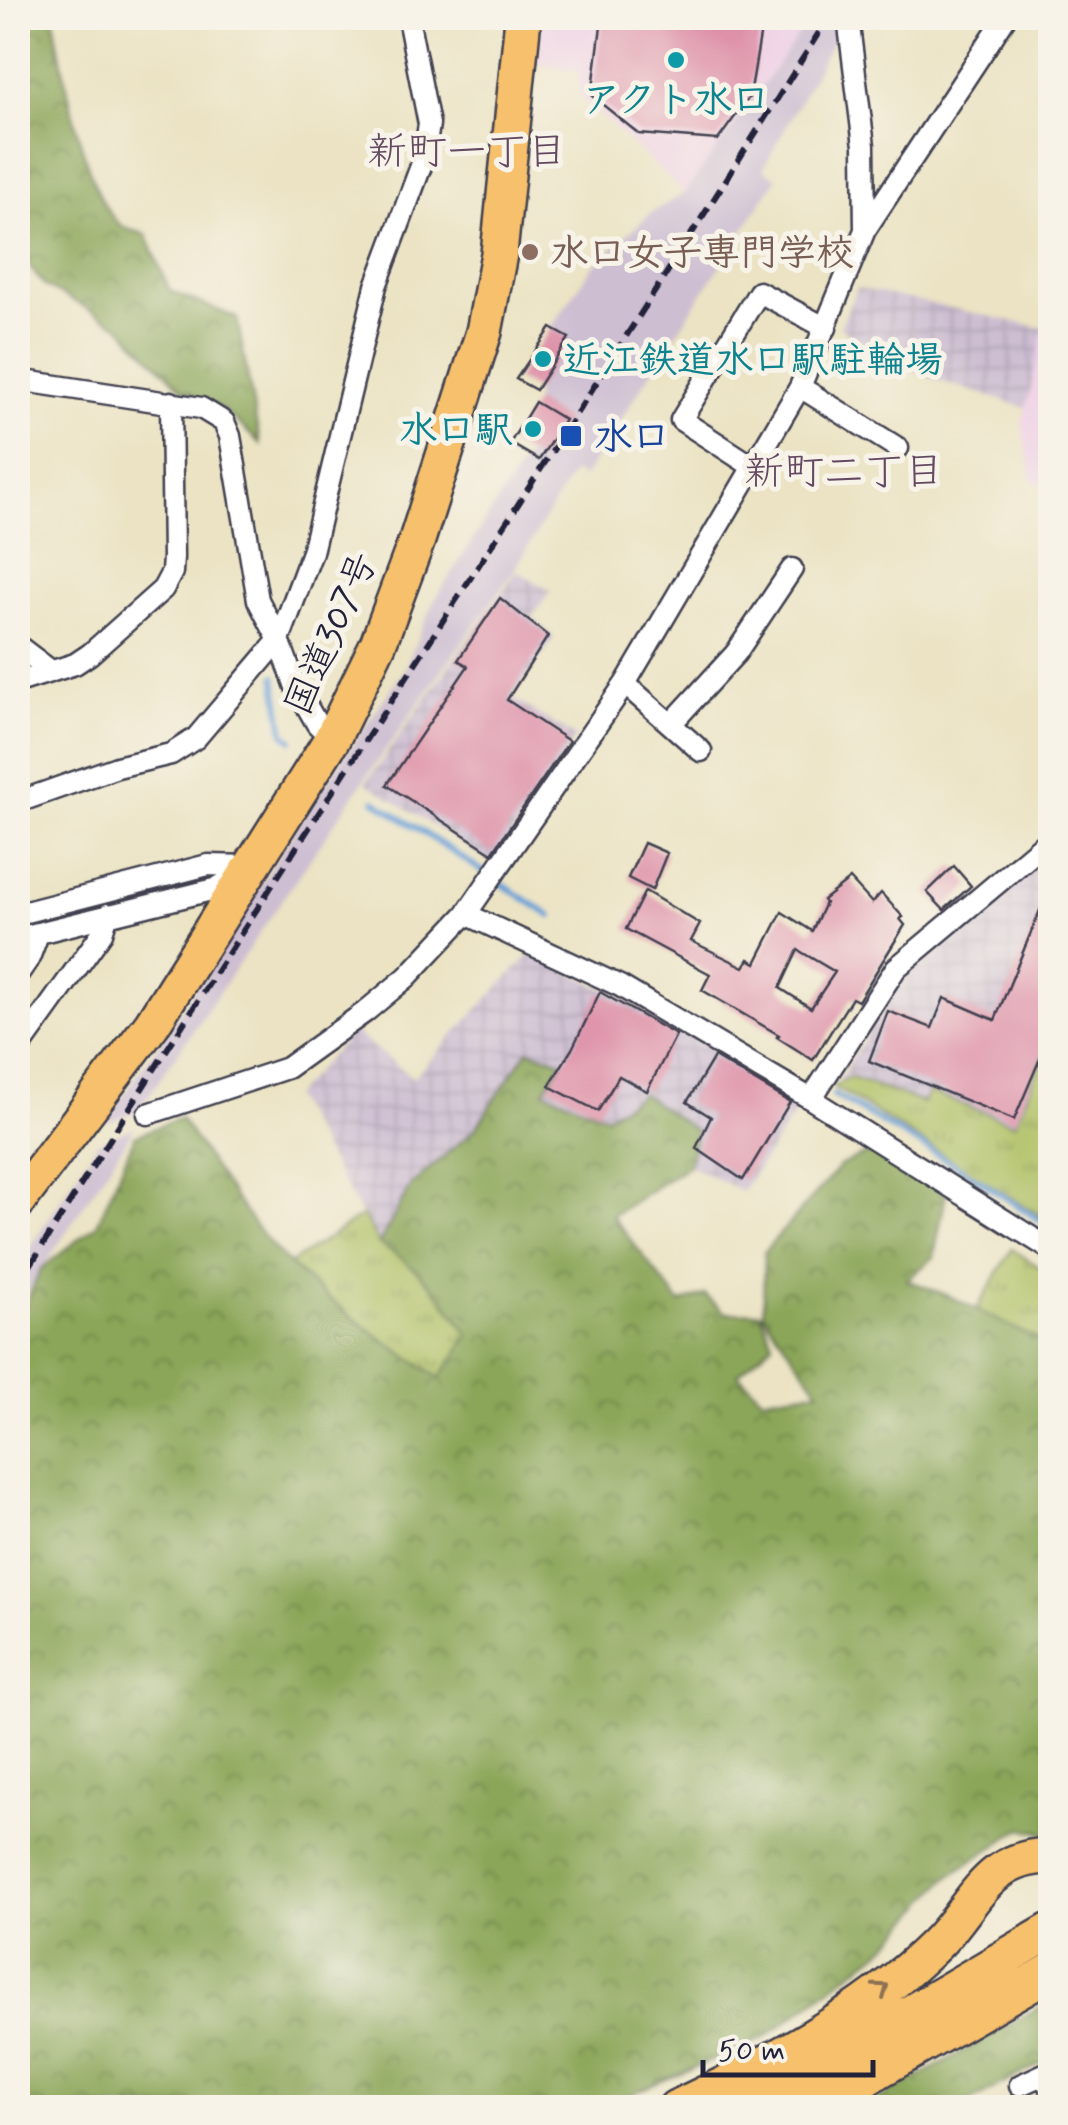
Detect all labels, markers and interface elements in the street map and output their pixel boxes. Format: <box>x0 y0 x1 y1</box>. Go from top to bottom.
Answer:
marker: アクト水口 <box>665 49 687 71</box>
place label: アクト水口 <box>582 77 770 126</box>
district label: 新町一丁目 <box>367 127 567 179</box>
place label: 水口女子専門学校 <box>550 230 854 279</box>
marker: 水口女子専門学校 <box>519 241 541 263</box>
place label: 近江鉄道水口駅駐輪場 <box>563 337 943 386</box>
marker: 近江鉄道水口駅駐輪場 <box>532 348 554 370</box>
place label: 水口駅 <box>399 407 513 456</box>
place label: 水口 <box>594 414 670 463</box>
marker: 水口駅 <box>522 418 544 440</box>
marker: 水口 <box>558 423 584 449</box>
district label: 新町二丁目 <box>744 447 944 499</box>
street label: 国道307号 <box>274 545 390 724</box>
one-way arrow <box>871 1983 889 2001</box>
scale bar <box>703 2015 873 2077</box>
text: 50 m <box>718 2032 785 2071</box>

